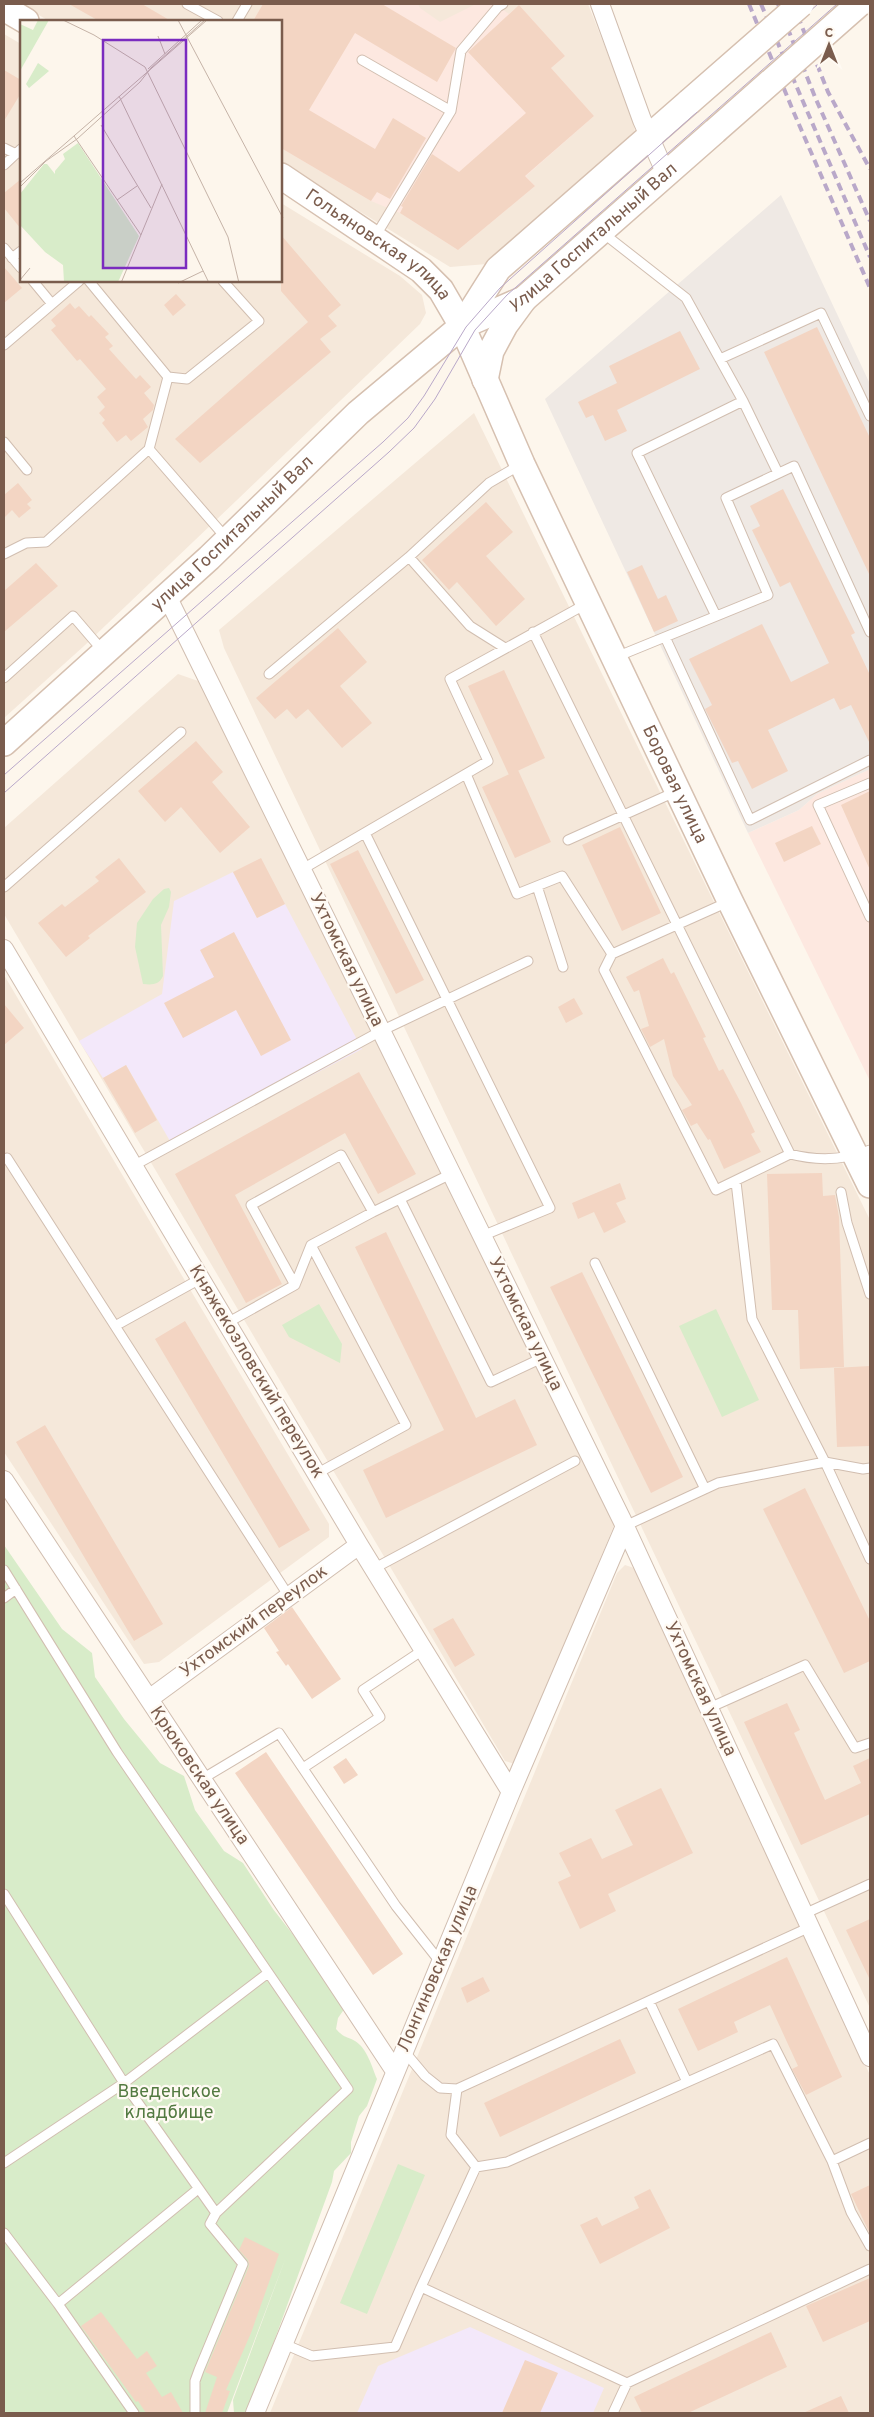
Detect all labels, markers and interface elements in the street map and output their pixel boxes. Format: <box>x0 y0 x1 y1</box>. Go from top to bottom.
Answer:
inset map <box>20 20 282 282</box>
north arrow <box>804 20 854 70</box>
text: С <box>825 25 834 42</box>
street label: улица Госпитальный Вал <box>505 158 682 316</box>
street label: Гольяновская улица <box>301 184 456 304</box>
street label: улица Госпитальный Вал <box>146 451 319 616</box>
street label: Боровая улица <box>637 722 713 847</box>
street label: Ухтомская улица <box>304 889 388 1031</box>
street label: Ухтомская улица <box>483 1253 567 1395</box>
street label: Княжекозловский переулок <box>183 1261 329 1483</box>
street label: Ухтомский переулок <box>176 1561 332 1683</box>
street label: Ухтомская улица <box>659 1618 741 1760</box>
street label: Крюковская улица <box>144 1702 254 1850</box>
street label: Лонгиновская улица <box>392 1882 484 2056</box>
park label: Введенское кладбище <box>117 2081 221 2125</box>

